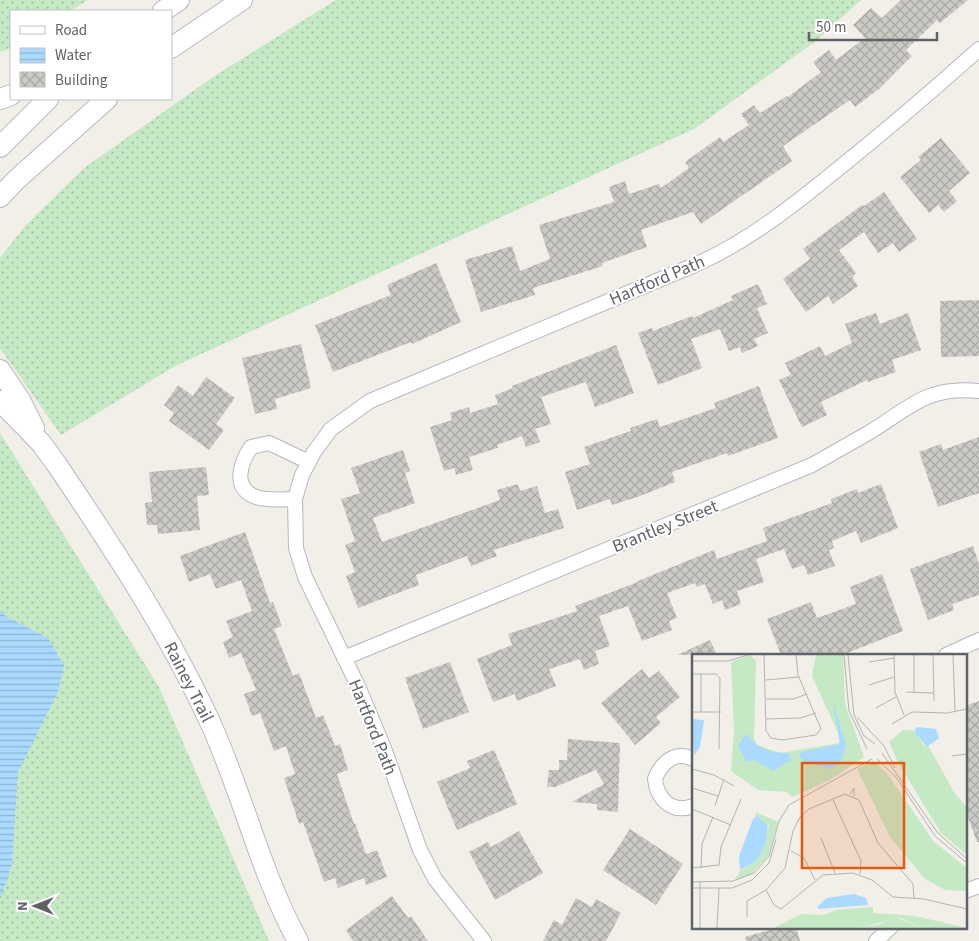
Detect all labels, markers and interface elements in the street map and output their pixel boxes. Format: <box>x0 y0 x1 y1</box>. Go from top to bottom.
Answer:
legend <box>10 10 172 100</box>
scale bar <box>809 10 936 42</box>
text: 50 m <box>816 17 846 38</box>
text: Road <box>55 20 87 41</box>
text: Water <box>55 45 92 66</box>
text: Building <box>55 70 108 91</box>
street label: Hartford Path <box>606 249 709 312</box>
street label: Brantley Street <box>609 494 722 559</box>
street label: Rainey Trail <box>158 638 220 727</box>
inset map <box>692 654 966 928</box>
street label: Hartford Path <box>342 675 403 779</box>
north arrow <box>10 881 60 931</box>
text: N <box>13 901 33 911</box>

